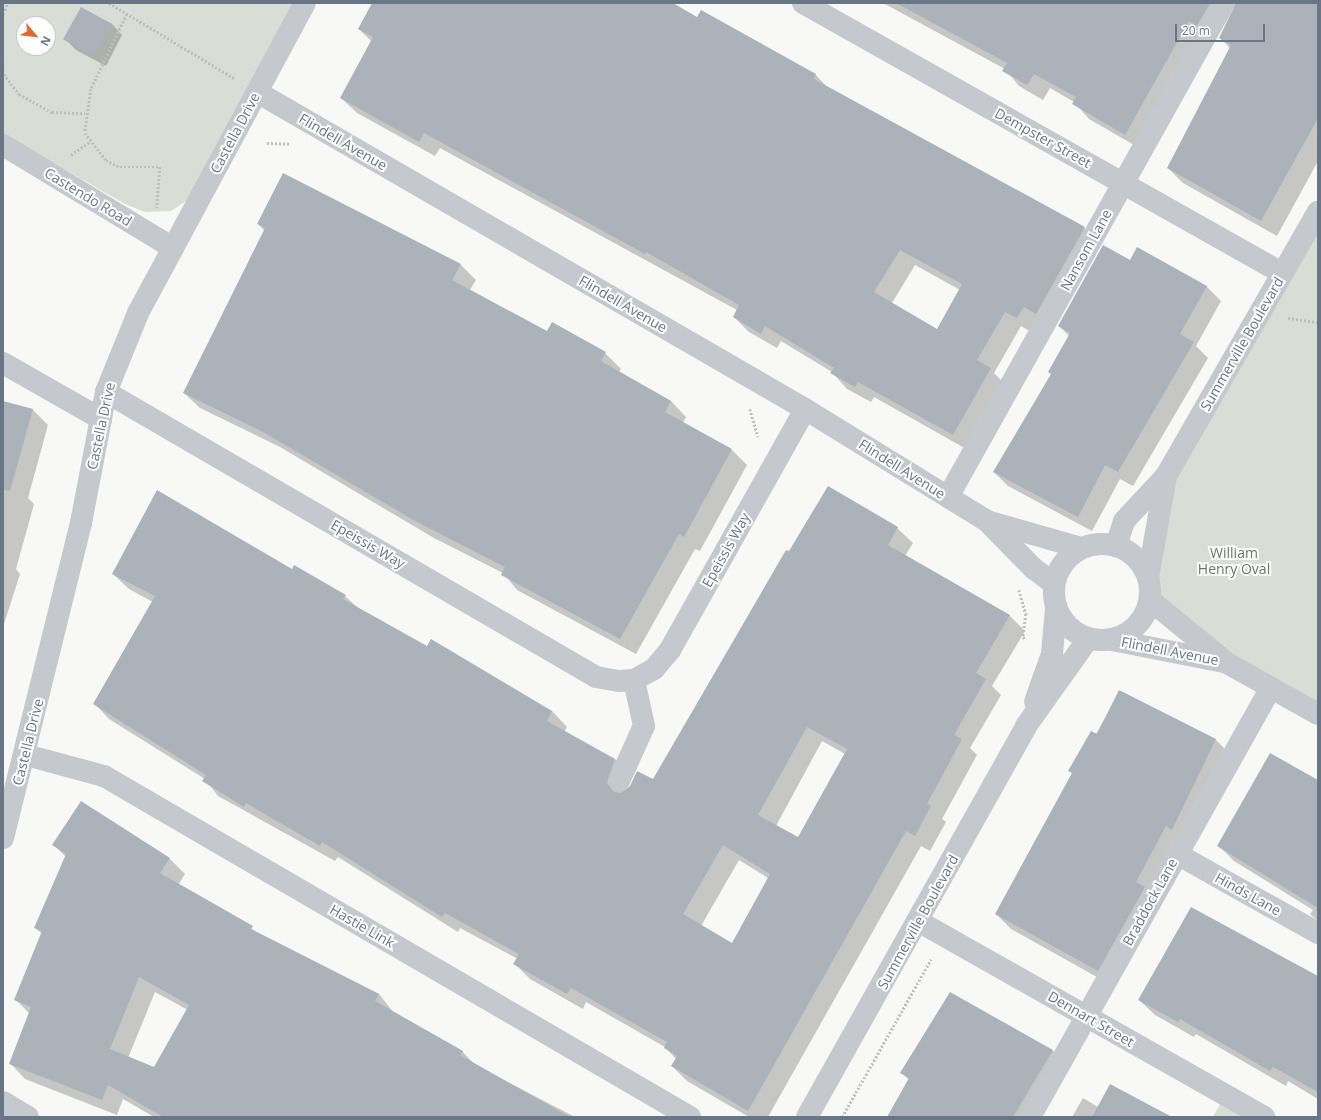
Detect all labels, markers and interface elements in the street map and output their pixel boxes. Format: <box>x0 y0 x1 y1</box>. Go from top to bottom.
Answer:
north arrow <box>16 16 56 56</box>
scale bar <box>1177 16 1267 42</box>
text: 20 m <box>1182 22 1210 39</box>
text: N <box>37 34 55 49</box>
street label: Castella Drive <box>207 90 263 176</box>
street label: Dempster Street <box>992 105 1094 171</box>
street label: Flindell Avenue <box>296 110 390 174</box>
street label: Castendo Road <box>41 164 135 230</box>
street label: Nansom Lane <box>1057 207 1115 293</box>
street label: Flindell Avenue <box>576 272 670 336</box>
street label: Summerville Boulevard <box>1197 274 1287 414</box>
street label: Castella Drive <box>84 381 118 471</box>
street label: Flindell Avenue <box>856 436 948 502</box>
street label: Epeissis Way <box>699 510 753 590</box>
street label: Epeissis Way <box>328 516 408 572</box>
park label: William Henry Oval <box>1198 545 1270 578</box>
street label: Flindell Avenue <box>1120 633 1220 669</box>
street label: Castella Drive <box>9 697 47 787</box>
street label: Summerville Boulevard <box>874 852 962 992</box>
street label: Braddock Lane <box>1119 855 1181 949</box>
street label: Hinds Lane <box>1212 869 1284 919</box>
street label: Hastie Link <box>327 901 397 951</box>
street label: Dennart Street <box>1045 988 1137 1050</box>

